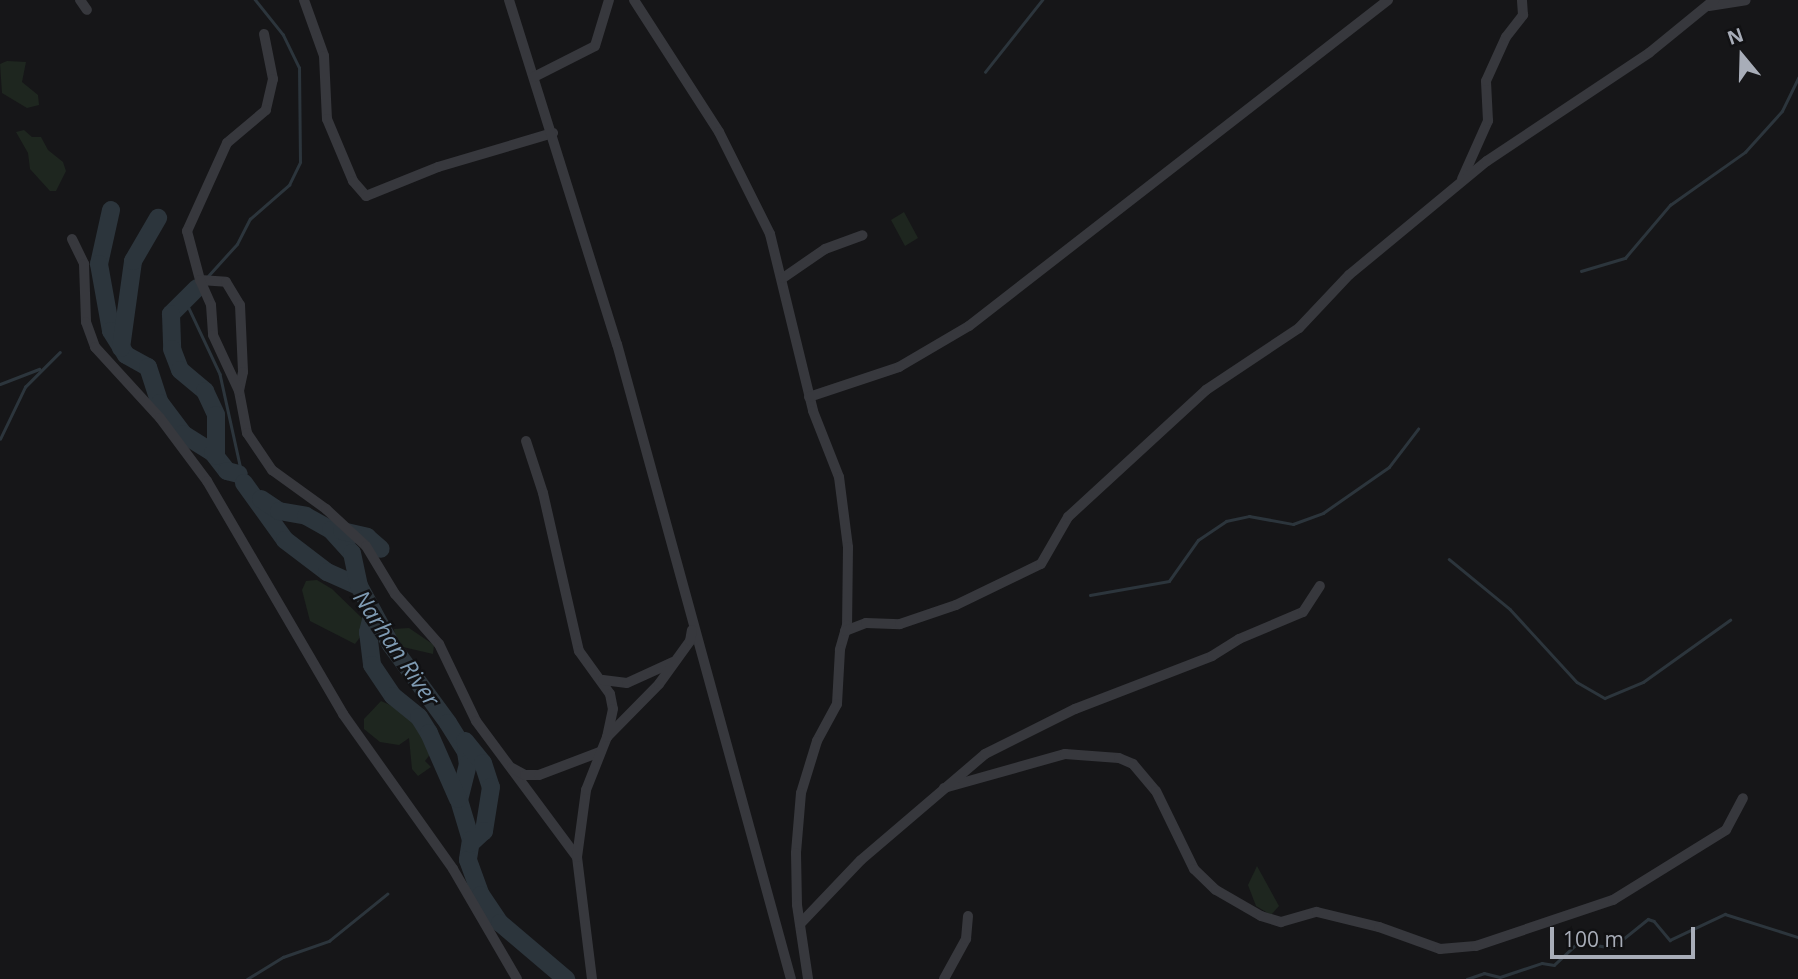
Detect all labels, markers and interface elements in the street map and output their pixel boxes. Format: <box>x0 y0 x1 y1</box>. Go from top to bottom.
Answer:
north arrow <box>1707 21 1777 91</box>
text: N <box>1724 21 1747 51</box>
water label: Narhan River <box>348 585 446 711</box>
scale bar <box>1553 912 1698 956</box>
text: 100 m <box>1563 925 1624 953</box>

